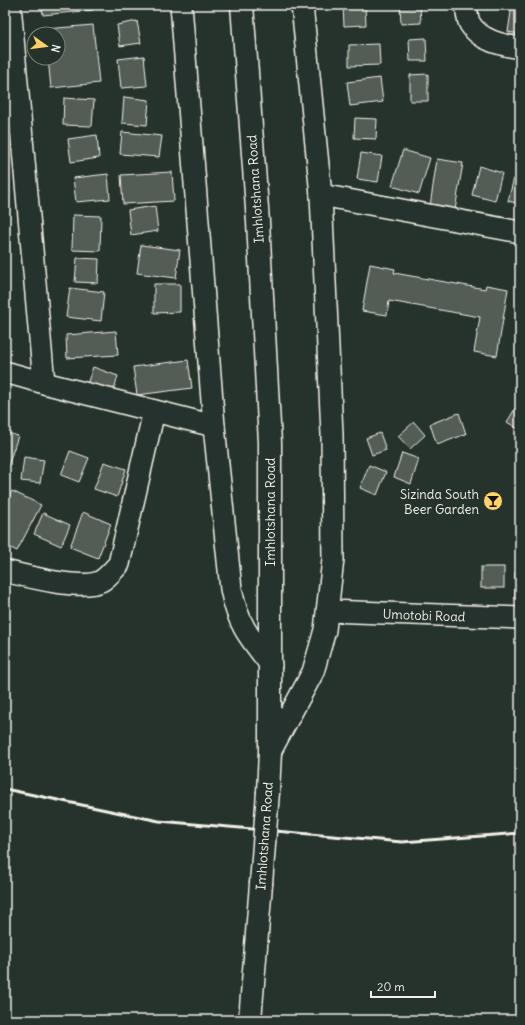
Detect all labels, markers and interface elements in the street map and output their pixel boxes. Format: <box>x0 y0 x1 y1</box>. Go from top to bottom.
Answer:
north arrow <box>26 26 66 66</box>
text: N <box>48 43 63 54</box>
street label: Imhlotshana Road <box>243 134 268 244</box>
street label: Imhlotshana Road <box>262 457 279 566</box>
place label: Sizinda South Beer Garden <box>400 486 479 518</box>
bar icon: Sizinda South Beer Garden <box>482 490 504 512</box>
street label: Umotobi Road <box>382 606 466 625</box>
street label: Imhlotshana Road <box>252 781 277 891</box>
scale bar <box>371 973 435 999</box>
text: 20 m <box>377 979 405 994</box>

